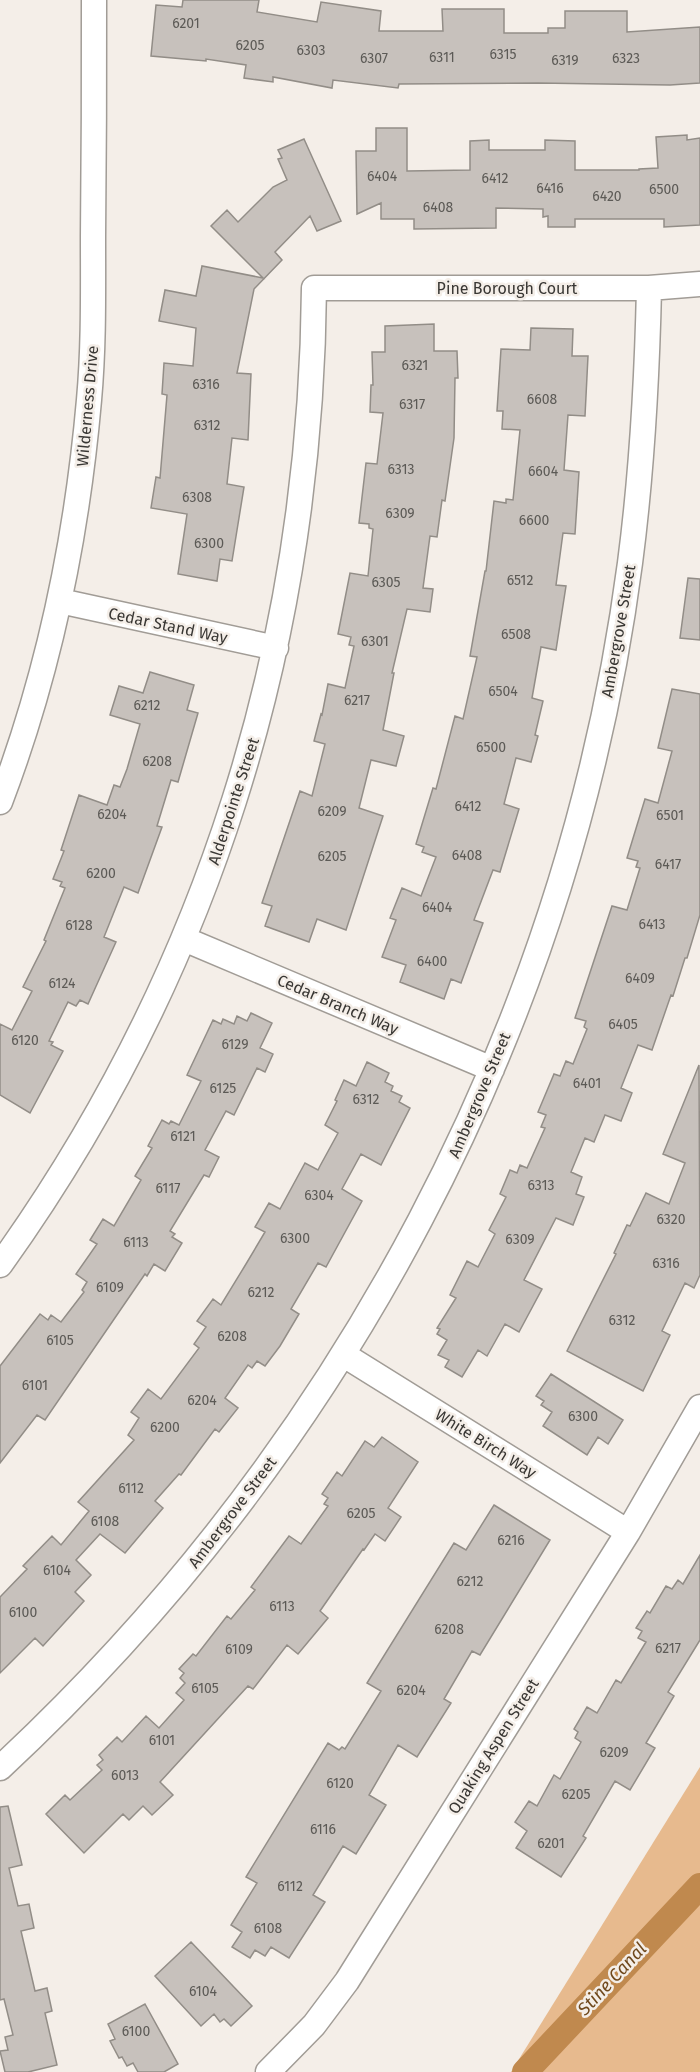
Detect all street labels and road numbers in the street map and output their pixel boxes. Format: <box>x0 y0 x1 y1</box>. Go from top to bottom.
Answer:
street label: Pine Borough Court <box>437 279 578 298</box>
street label: Wilderness Drive <box>73 345 102 467</box>
street label: Ambergrove Street <box>597 563 640 699</box>
street label: Cedar Stand Way <box>107 604 229 647</box>
street label: Alderpointe Street <box>204 735 263 867</box>
street label: Cedar Branch Way <box>274 970 401 1039</box>
street label: Ambergrove Street <box>444 1029 515 1161</box>
street label: White Birch Way <box>432 1405 540 1482</box>
street label: Ambergrove Street <box>184 1453 281 1572</box>
street label: Quaking Aspen Street <box>444 1675 543 1817</box>

